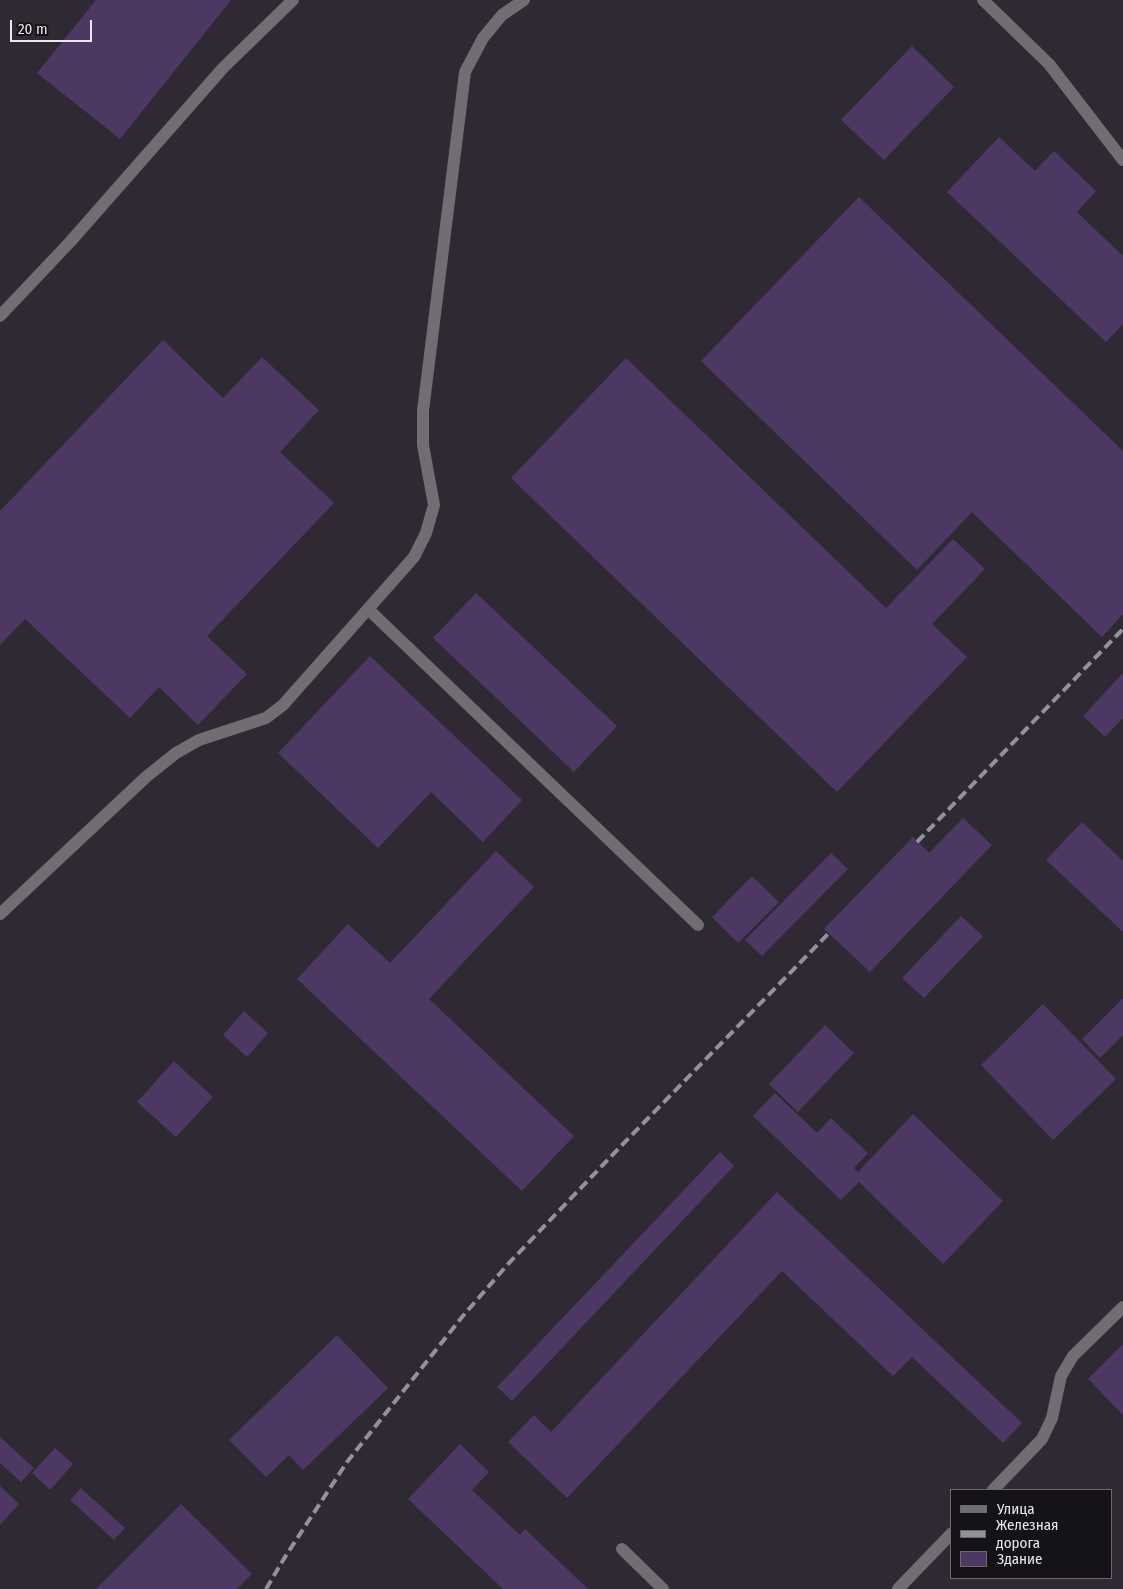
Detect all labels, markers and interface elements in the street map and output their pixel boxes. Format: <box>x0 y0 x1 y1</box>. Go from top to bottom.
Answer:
scale bar <box>12 10 95 42</box>
text: 20 m <box>18 20 48 38</box>
legend <box>950 1489 1113 1579</box>
text: Улица <box>997 1500 1035 1518</box>
text: Железная дорога <box>996 1516 1058 1552</box>
text: Здание <box>997 1550 1043 1568</box>

